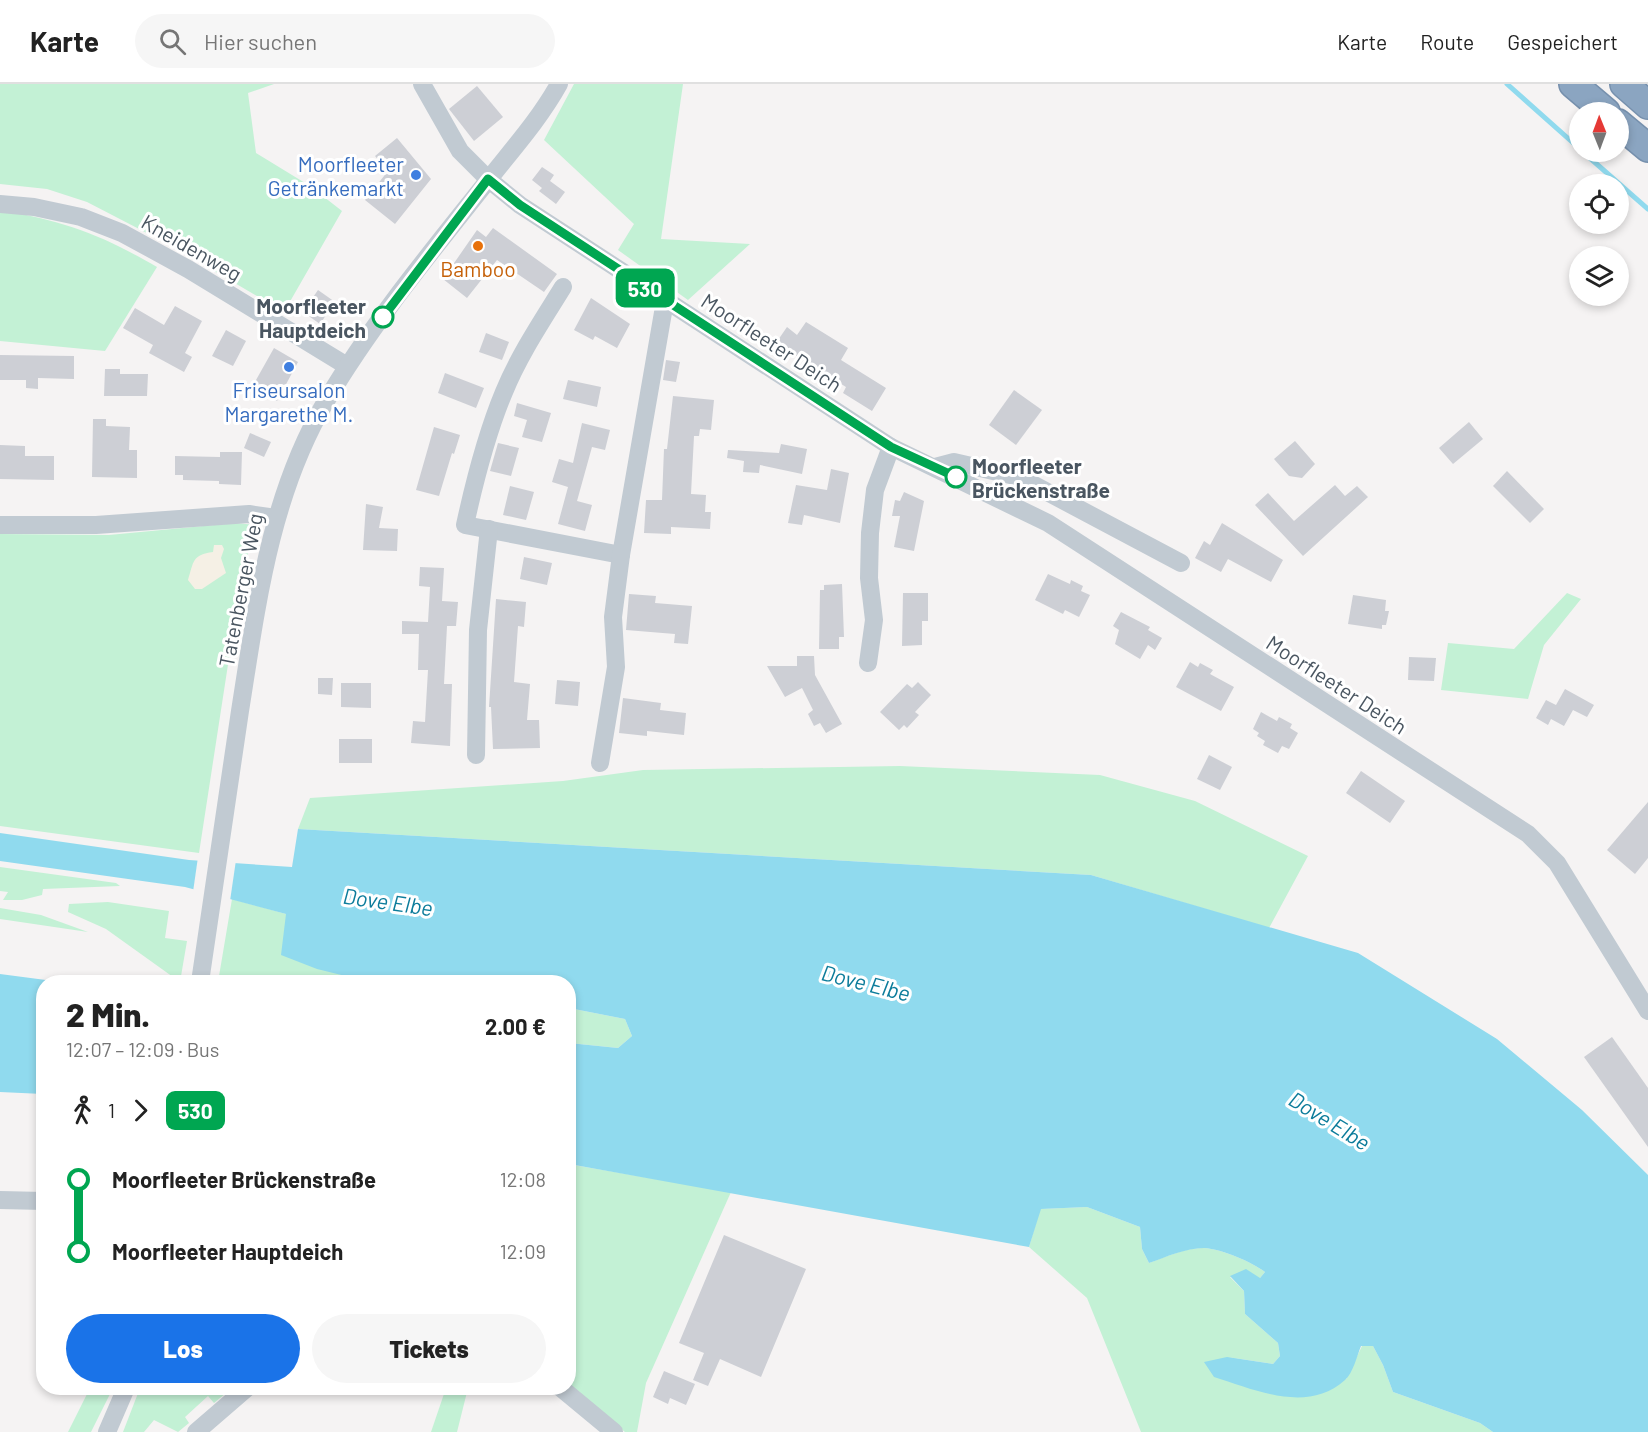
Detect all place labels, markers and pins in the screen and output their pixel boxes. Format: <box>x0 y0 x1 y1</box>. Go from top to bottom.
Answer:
place label: Moorfleeter Getränkemarkt <box>268 151 404 200</box>
marker: Moorfleeter Getränkemarkt <box>409 168 423 182</box>
marker: Bamboo <box>471 239 485 253</box>
place label: Bamboo <box>440 256 516 281</box>
place label: Moorfleeter Hauptdeich <box>256 293 366 342</box>
marker: Moorfleeter Hauptdeich <box>372 306 394 328</box>
marker: Friseursalon Margarethe M. <box>282 360 296 374</box>
place label: Friseursalon Margarethe M. <box>225 377 353 426</box>
place label: Moorfleeter Brückenstraße <box>972 453 1110 502</box>
marker: Moorfleeter Brückenstraße <box>945 466 967 488</box>

